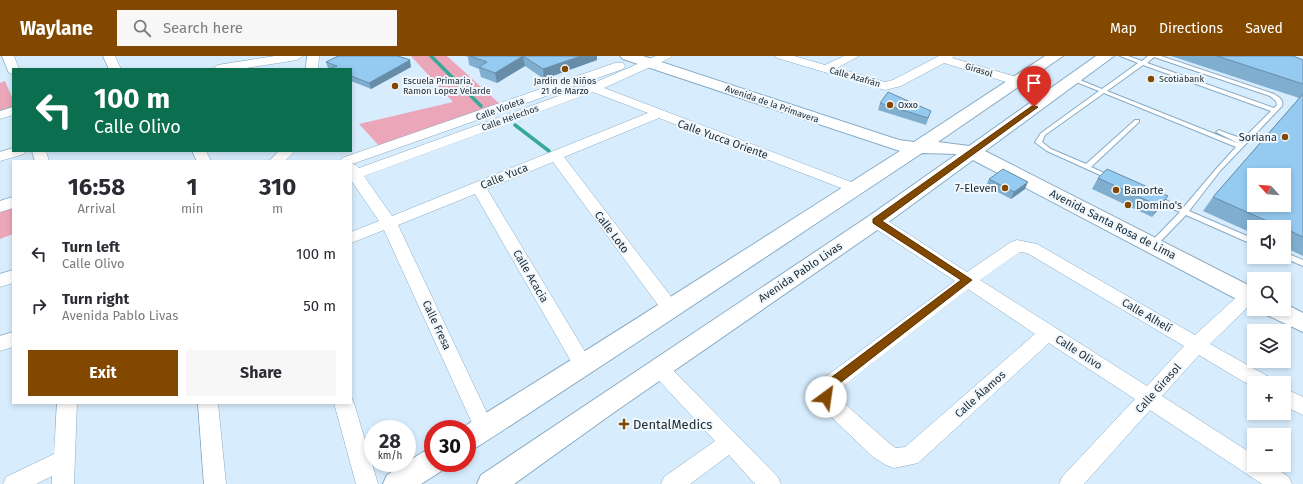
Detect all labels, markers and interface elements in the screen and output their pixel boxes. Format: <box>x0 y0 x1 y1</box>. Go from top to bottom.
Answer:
search box <box>117 10 397 46</box>
text: Waylane <box>20 17 93 40</box>
icon: search <box>131 17 153 39</box>
text: Search here <box>163 19 243 37</box>
text: Map <box>1110 20 1137 37</box>
text: Directions <box>1159 20 1223 37</box>
text: Saved <box>1245 20 1283 37</box>
street label: Girasol <box>964 61 994 79</box>
marker: Jardin de Niños 21 de Marzo <box>560 64 570 74</box>
street label: Calle Azafrán <box>828 65 882 89</box>
pin <box>1017 66 1051 107</box>
icon: arrive <box>1023 72 1045 94</box>
marker: Scotiabank <box>1146 74 1156 84</box>
place label: Scotiabank <box>1159 74 1204 84</box>
place label: Escuela Primaria, Ramon Lopez Velarde <box>403 76 491 96</box>
place label: Jardin de Niños 21 de Marzo <box>534 76 596 96</box>
marker: Escuela Primaria, Ramon Lopez Velarde <box>390 81 400 91</box>
text: 100 m <box>94 82 170 115</box>
street label: Avenida de la Primavera <box>724 83 820 125</box>
icon: left <box>28 84 80 136</box>
street label: Calle Violeta <box>474 96 526 122</box>
marker: Oxxo <box>885 100 895 110</box>
place label: Oxxo <box>898 100 918 110</box>
street label: Calle Helechos <box>480 103 540 133</box>
text: Calle Olivo <box>94 116 181 138</box>
street label: Calle Yucca Oriente <box>676 117 770 162</box>
place label: Soriana <box>1239 131 1277 144</box>
marker: Soriana <box>1280 132 1290 142</box>
street label: Calle Yuca <box>478 161 530 192</box>
north arrow <box>1247 168 1291 212</box>
map controls <box>1247 168 1291 472</box>
text: 16:58 <box>68 173 125 201</box>
text: 1 <box>187 173 198 201</box>
text: 310 <box>259 173 296 201</box>
place label: 7-Eleven <box>955 182 997 195</box>
marker: 7-Eleven <box>1000 183 1010 193</box>
place label: Banorte <box>1124 184 1164 197</box>
marker: Banorte <box>1111 185 1121 195</box>
street label: Avenida Santa Rosa de Lima <box>1047 187 1178 262</box>
place label: Domino's <box>1136 199 1182 212</box>
marker: Domino's <box>1123 200 1133 210</box>
text: Arrival <box>77 201 116 216</box>
text: min <box>181 201 203 216</box>
text: m <box>272 201 283 216</box>
street label: Calle Loto <box>592 209 632 256</box>
button: sound <box>1247 220 1291 264</box>
text: Turn left <box>62 238 120 256</box>
street label: Avenida Pablo Livas <box>756 240 845 305</box>
icon: left <box>28 243 50 265</box>
text: 100 m <box>296 245 336 263</box>
street label: Calle Acacia <box>510 247 551 305</box>
text: Calle Olivo <box>62 256 125 271</box>
button: search <box>1247 272 1291 316</box>
text: Turn right <box>62 290 129 308</box>
icon: right <box>28 295 50 317</box>
street label: Calle Alhelí <box>1119 296 1174 335</box>
text: 50 m <box>303 297 336 315</box>
street label: Calle Fresa <box>419 298 454 352</box>
text: Avenida Pablo Livas <box>62 308 178 323</box>
button: layers <box>1247 324 1291 368</box>
street label: Calle Olivo <box>1053 333 1104 372</box>
button: Exit <box>28 350 178 396</box>
button: Share <box>186 350 336 396</box>
street label: Calle Girasol <box>1133 361 1184 416</box>
street label: Calle Álamos <box>952 367 1008 421</box>
position arrow <box>805 376 847 418</box>
button: + <box>1247 376 1291 420</box>
place label: DentalMedics <box>633 417 712 432</box>
marker: DentalMedics <box>618 418 630 430</box>
speed limit sign: 30 <box>424 420 476 472</box>
button: − <box>1247 428 1291 472</box>
text: 28 <box>379 429 401 453</box>
text: km/h <box>378 450 402 462</box>

